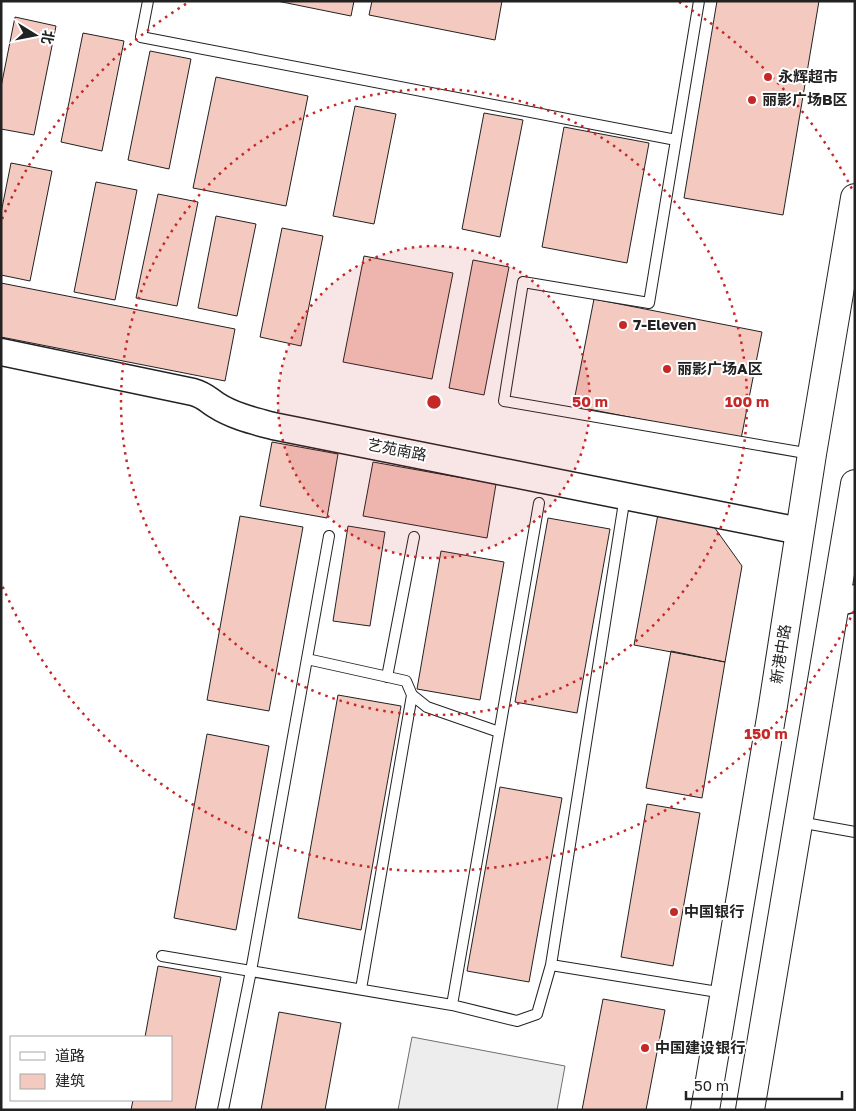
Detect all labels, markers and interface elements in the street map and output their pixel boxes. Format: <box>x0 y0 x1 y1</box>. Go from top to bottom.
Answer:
north arrow <box>10 10 60 60</box>
text: 北 <box>39 29 58 46</box>
place label: 永辉超市 <box>778 67 838 85</box>
marker: 永辉超市 <box>762 71 774 83</box>
place label: 丽影广场B区 <box>762 90 848 108</box>
marker: 丽影广场B区 <box>746 94 758 106</box>
place label: 7-Eleven <box>633 315 696 333</box>
marker: 7-Eleven <box>617 319 629 331</box>
place label: 丽影广场A区 <box>677 359 763 377</box>
marker: 丽影广场A区 <box>661 363 673 375</box>
text: 50 m <box>572 392 608 410</box>
text: 100 m <box>725 392 769 410</box>
centre of rings <box>425 393 443 411</box>
street label: 艺苑南路 <box>366 434 428 464</box>
street label: 新港中路 <box>766 623 794 685</box>
text: 150 m <box>744 724 788 742</box>
place label: 中国银行 <box>684 902 744 920</box>
marker: 中国银行 <box>668 906 680 918</box>
legend <box>10 1036 172 1101</box>
place label: 中国建设银行 <box>655 1038 745 1056</box>
marker: 中国建设银行 <box>639 1042 651 1054</box>
text: 道路 <box>55 1046 85 1064</box>
scale bar <box>686 1068 842 1100</box>
text: 建筑 <box>55 1071 85 1089</box>
text: 50 m <box>694 1076 729 1094</box>

